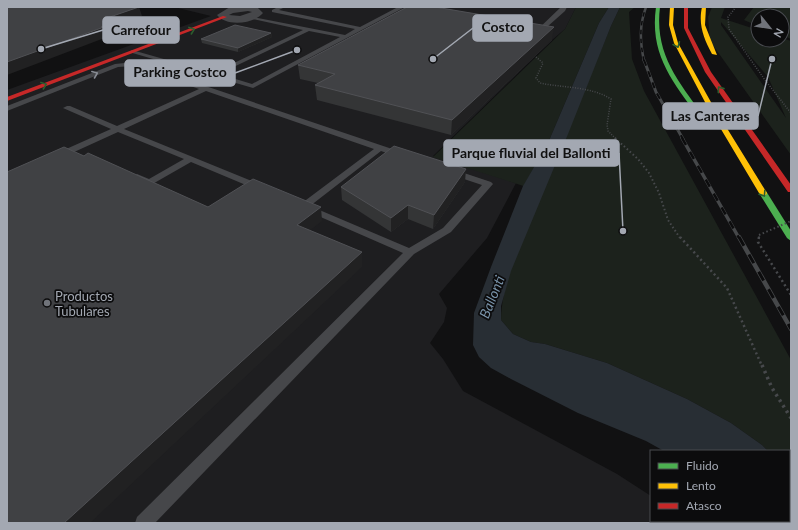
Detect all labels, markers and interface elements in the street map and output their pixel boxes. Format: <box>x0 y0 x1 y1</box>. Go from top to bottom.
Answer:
north arrow <box>750 8 790 48</box>
callout: Costco <box>473 15 532 41</box>
callout: Carrefour <box>103 17 179 43</box>
text: Costco <box>481 18 525 35</box>
text: Carrefour <box>111 21 172 38</box>
one-way arrow <box>188 26 195 35</box>
text: N <box>771 26 787 40</box>
one-way arrow <box>673 41 681 48</box>
callout: Parking Costco <box>125 60 235 86</box>
text: Parking Costco <box>133 63 227 80</box>
one-way arrow <box>92 70 99 78</box>
one-way arrow <box>40 82 47 90</box>
one-way arrow <box>718 87 725 94</box>
callout: Las Canteras <box>663 103 758 129</box>
text: Las Canteras <box>670 107 750 124</box>
callout: Parque fluvial del Ballonti <box>444 140 619 166</box>
text: Parque fluvial del Ballonti <box>451 144 611 161</box>
one-way arrow <box>758 190 766 197</box>
water label: Ballonti <box>475 273 508 321</box>
place label: Productos Tubulares <box>55 288 113 319</box>
marker: Productos Tubulares <box>42 298 52 308</box>
legend <box>650 450 790 522</box>
text: Fluido <box>686 458 719 473</box>
text: Lento <box>686 478 716 493</box>
text: Atasco <box>686 498 722 513</box>

